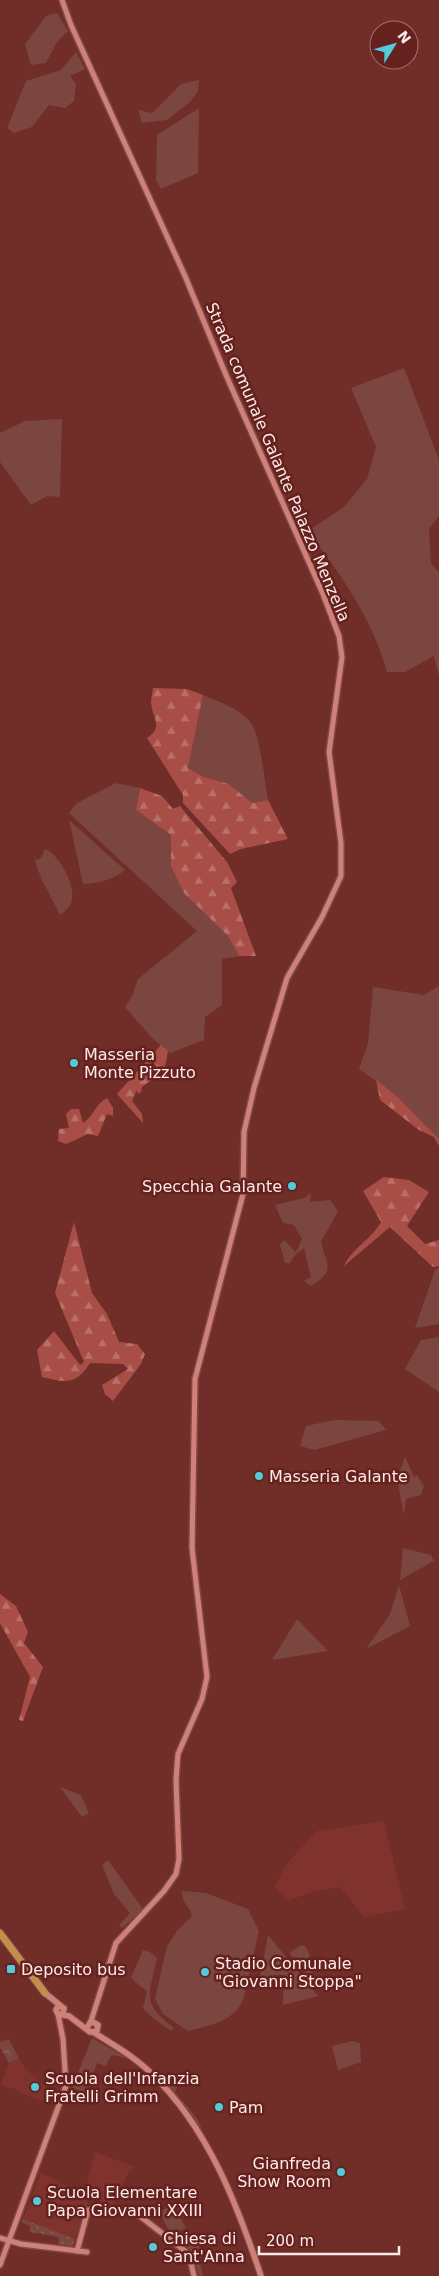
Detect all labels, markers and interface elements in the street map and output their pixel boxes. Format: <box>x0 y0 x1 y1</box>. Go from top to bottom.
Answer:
north arrow <box>369 20 419 70</box>
text: N <box>394 28 414 47</box>
street label: Strada comunale Galante Palazzo Menzella <box>202 300 354 624</box>
place label: Masseria Monte Pizzuto <box>84 1045 196 1082</box>
marker: Masseria Monte Pizzuto <box>68 1057 80 1069</box>
place label: Specchia Galante <box>142 1177 282 1196</box>
marker: Specchia Galante <box>286 1180 298 1192</box>
place label: Masseria Galante <box>269 1467 408 1486</box>
marker: Masseria Galante <box>253 1470 265 1482</box>
place label: Stadio Comunale "Giovanni Stoppa" <box>215 1954 362 1991</box>
place label: Deposito bus <box>21 1960 126 1979</box>
marker: Deposito bus <box>5 1963 17 1975</box>
marker: Stadio Comunale "Giovanni Stoppa" <box>199 1966 211 1978</box>
place label: Scuola dell'Infanzia Fratelli Grimm <box>45 2069 200 2106</box>
marker: Scuola dell'Infanzia Fratelli Grimm <box>29 2081 41 2093</box>
place label: Pam <box>229 2098 263 2117</box>
marker: Pam <box>213 2101 225 2113</box>
place label: Gianfreda Show Room <box>237 2154 331 2191</box>
marker: Gianfreda Show Room <box>335 2166 347 2178</box>
place label: Scuola Elementare Papa Giovanni XXIII <box>47 2183 203 2220</box>
marker: Scuola Elementare Papa Giovanni XXIII <box>31 2195 43 2207</box>
scale bar <box>259 2224 399 2256</box>
place label: Chiesa di Sant'Anna <box>163 2229 245 2266</box>
text: 200 m <box>266 2232 314 2250</box>
marker: Chiesa di Sant'Anna <box>147 2241 159 2253</box>

